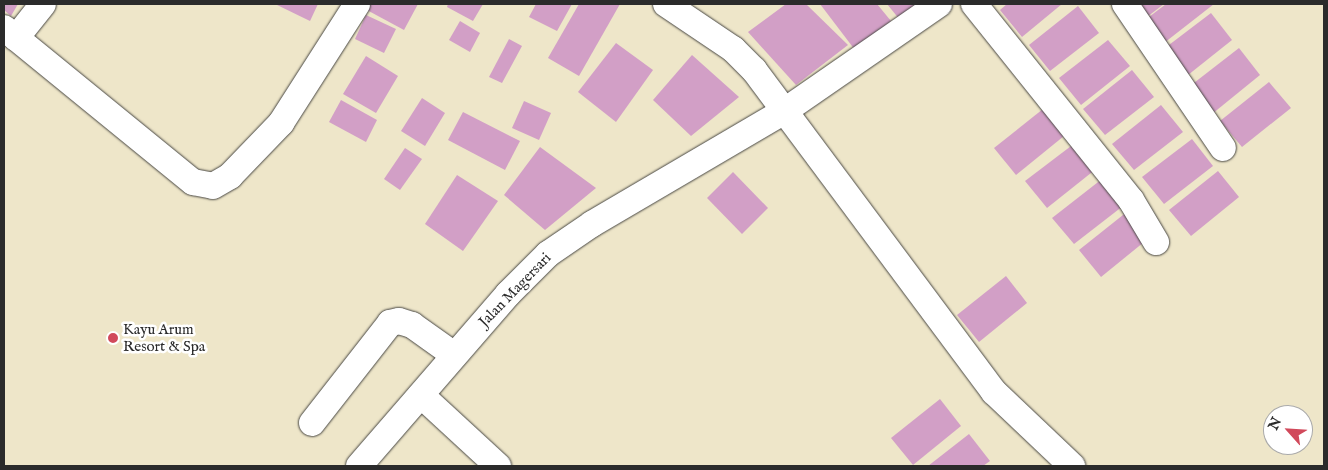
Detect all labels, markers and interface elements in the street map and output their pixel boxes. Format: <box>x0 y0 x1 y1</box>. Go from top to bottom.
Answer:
street label: Jalan Magersari <box>475 249 555 331</box>
place label: Kayu Arum Resort & Spa <box>123 320 205 355</box>
marker: Kayu Arum Resort & Spa <box>107 332 119 344</box>
north arrow <box>1263 405 1313 455</box>
text: N <box>1265 414 1286 433</box>

